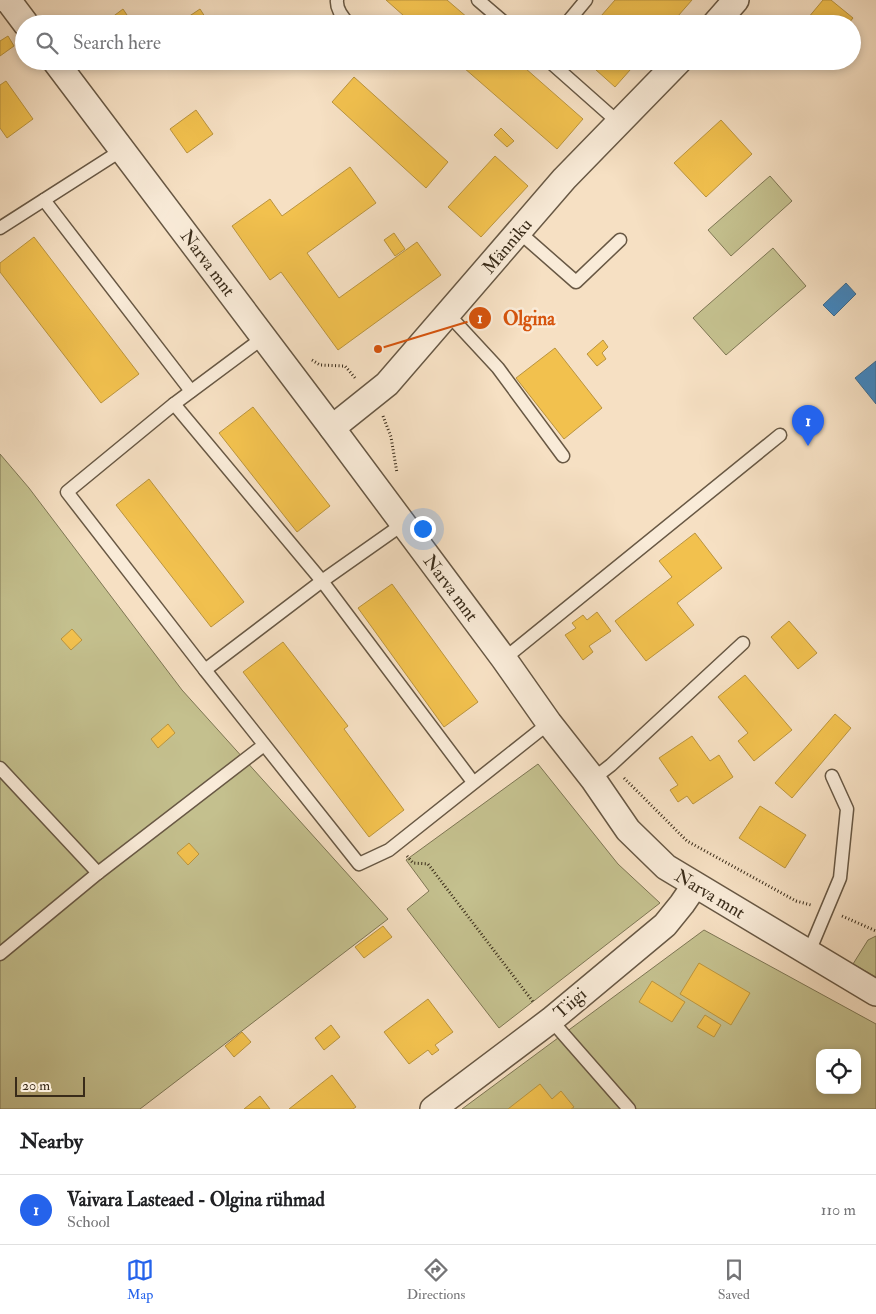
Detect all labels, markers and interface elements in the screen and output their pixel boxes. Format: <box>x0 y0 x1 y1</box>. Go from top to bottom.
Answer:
search box <box>15 15 861 70</box>
icon: search <box>33 29 61 57</box>
text: Search here <box>73 31 161 55</box>
street label: Männiku <box>477 214 537 279</box>
street label: Narva mnt <box>175 225 240 301</box>
callout: Olgina <box>468 301 565 335</box>
text: Olgina <box>503 307 556 332</box>
text: 1 <box>477 309 483 328</box>
pin: 1 <box>792 405 824 446</box>
your location <box>410 516 436 542</box>
street label: Narva mnt <box>418 550 483 626</box>
street label: Narva mnt <box>670 865 749 924</box>
street label: Tiigi <box>549 983 592 1024</box>
map controls <box>816 1049 861 1094</box>
button: locate <box>816 1049 861 1094</box>
scale bar <box>15 1074 85 1097</box>
text: 20 m <box>22 1077 50 1094</box>
text: Nearby <box>20 1128 83 1155</box>
text: Vaivara Lasteaed - Olgina rühmad <box>67 1188 325 1212</box>
text: 1 <box>33 1200 39 1220</box>
text: 110 m <box>821 1200 856 1220</box>
text: School <box>67 1212 110 1232</box>
tab: Map <box>126 1256 154 1303</box>
tab: Directions <box>407 1256 465 1303</box>
tab: Saved <box>718 1256 750 1303</box>

